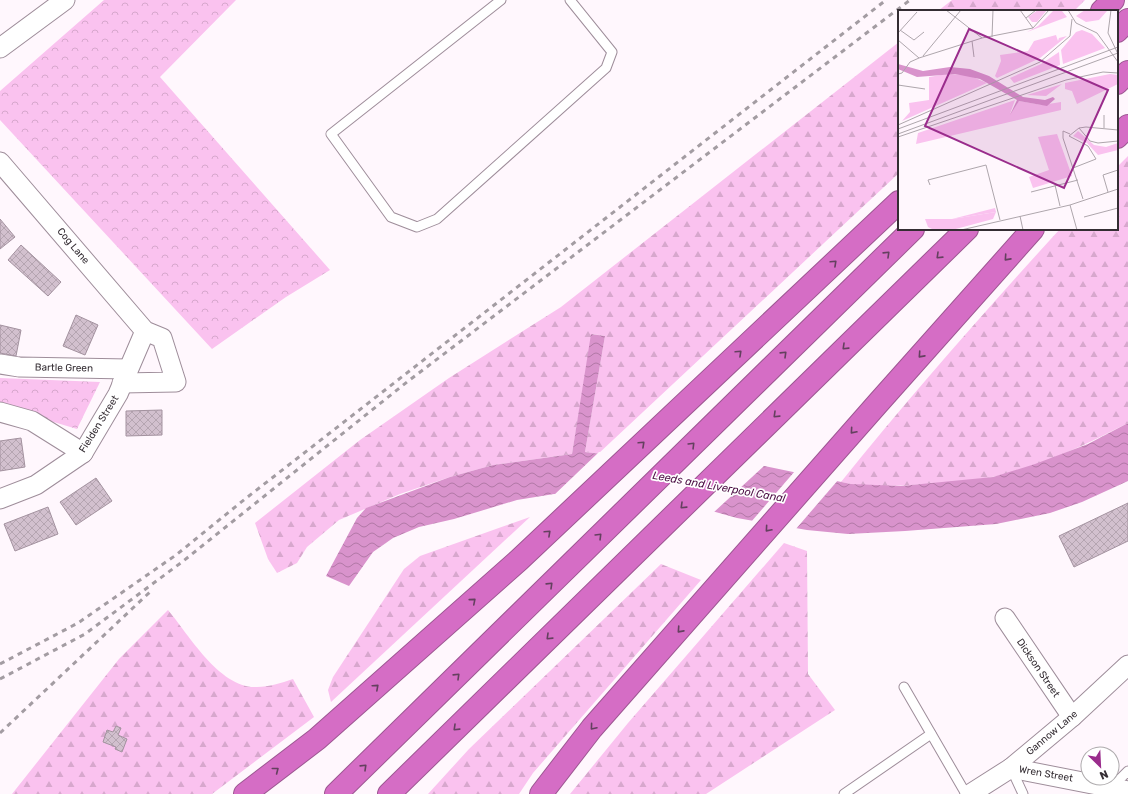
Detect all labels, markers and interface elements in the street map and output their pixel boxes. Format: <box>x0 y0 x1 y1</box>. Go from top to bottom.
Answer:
inset map <box>898 10 1118 230</box>
street label: Cog Lane <box>54 225 92 267</box>
one-way arrow <box>882 251 890 259</box>
one-way arrow <box>936 251 944 259</box>
one-way arrow <box>1005 253 1012 261</box>
one-way arrow <box>829 261 837 268</box>
one-way arrow <box>842 342 850 350</box>
one-way arrow <box>735 350 742 357</box>
one-way arrow <box>918 350 925 358</box>
one-way arrow <box>779 352 787 359</box>
street label: Bartle Green <box>35 361 93 375</box>
street label: Fielden Street <box>77 393 121 455</box>
one-way arrow <box>773 410 781 418</box>
one-way arrow <box>851 427 858 434</box>
one-way arrow <box>637 441 645 449</box>
one-way arrow <box>687 442 695 450</box>
water label: Leeds and Liverpool Canal <box>652 469 787 505</box>
one-way arrow <box>680 501 688 509</box>
one-way arrow <box>765 525 772 532</box>
one-way arrow <box>543 530 551 538</box>
one-way arrow <box>594 533 602 541</box>
one-way arrow <box>545 582 553 590</box>
one-way arrow <box>468 598 476 605</box>
one-way arrow <box>677 625 684 633</box>
one-way arrow <box>546 632 554 640</box>
street label: Dickson Street <box>1014 636 1062 700</box>
one-way arrow <box>452 673 460 681</box>
one-way arrow <box>371 684 378 691</box>
street label: Gannow Lane <box>1024 708 1080 758</box>
one-way arrow <box>591 722 598 730</box>
one-way arrow <box>453 723 461 731</box>
north arrow <box>1080 746 1120 786</box>
street label: Wren Street <box>1018 763 1074 785</box>
one-way arrow <box>359 764 367 772</box>
text: N <box>1098 767 1110 782</box>
one-way arrow <box>272 768 279 775</box>

